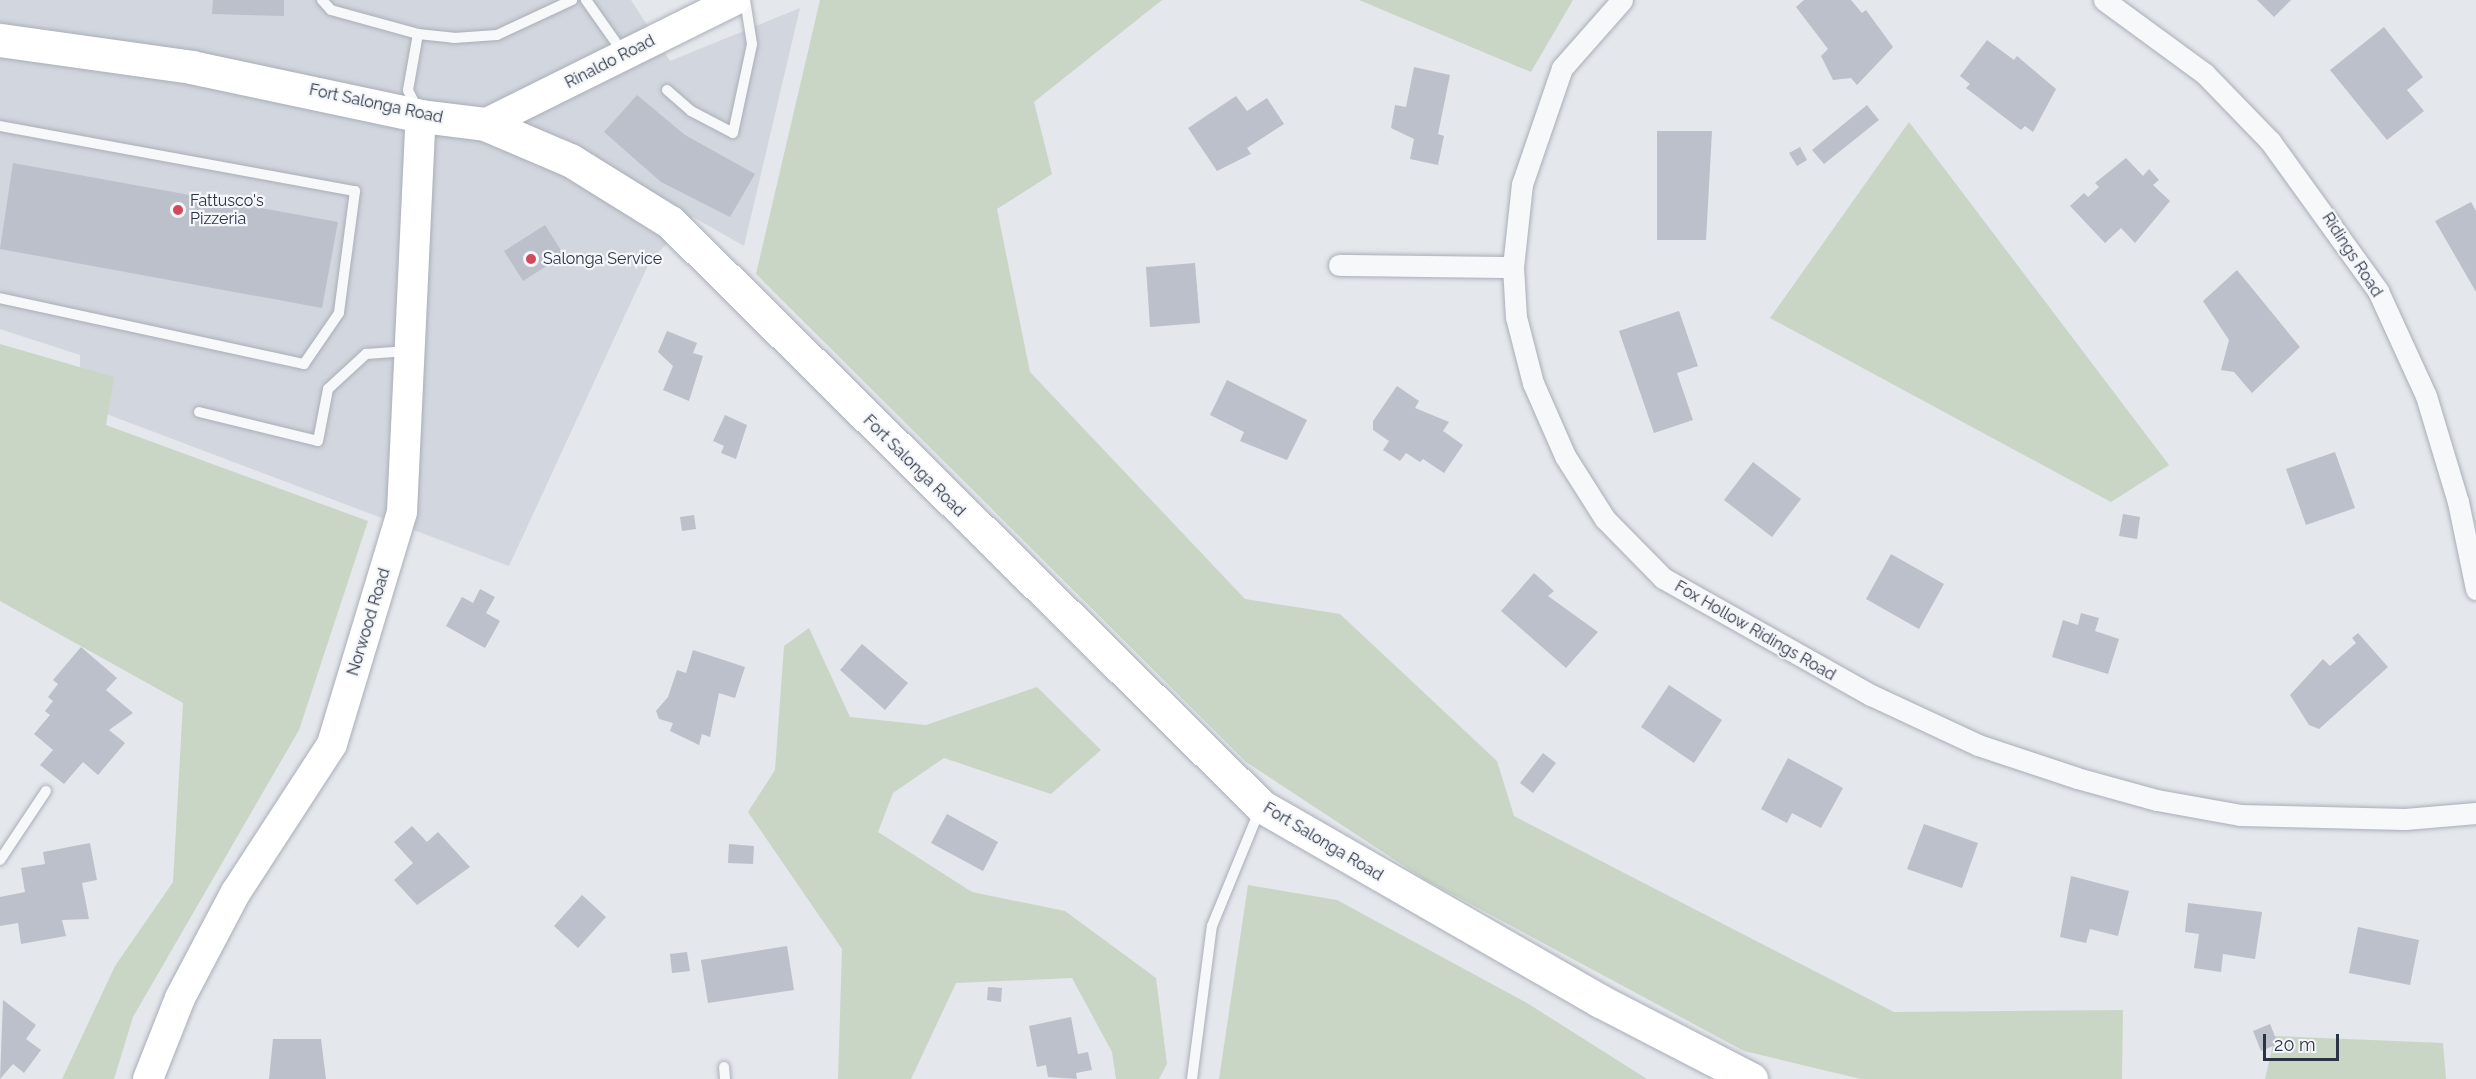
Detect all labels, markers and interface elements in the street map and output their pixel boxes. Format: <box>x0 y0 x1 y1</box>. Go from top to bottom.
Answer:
street label: Rinaldo Road <box>562 31 658 93</box>
street label: Fort Salonga Road <box>307 80 445 128</box>
place label: Fattusco's Pizzeria <box>190 191 264 229</box>
marker: Fattusco's Pizzeria <box>171 203 185 217</box>
street label: Ridings Road <box>2318 209 2386 301</box>
place label: Salonga Service <box>543 249 662 269</box>
marker: Salonga Service <box>524 252 538 266</box>
street label: Fort Salonga Road <box>859 411 969 521</box>
street label: Norwood Road <box>344 566 394 678</box>
street label: Fox Hollow Ridings Road <box>1671 577 1839 685</box>
street label: Fort Salonga Road <box>1260 799 1386 885</box>
scale bar <box>2266 1022 2342 1060</box>
text: 20 m <box>2274 1034 2316 1055</box>

